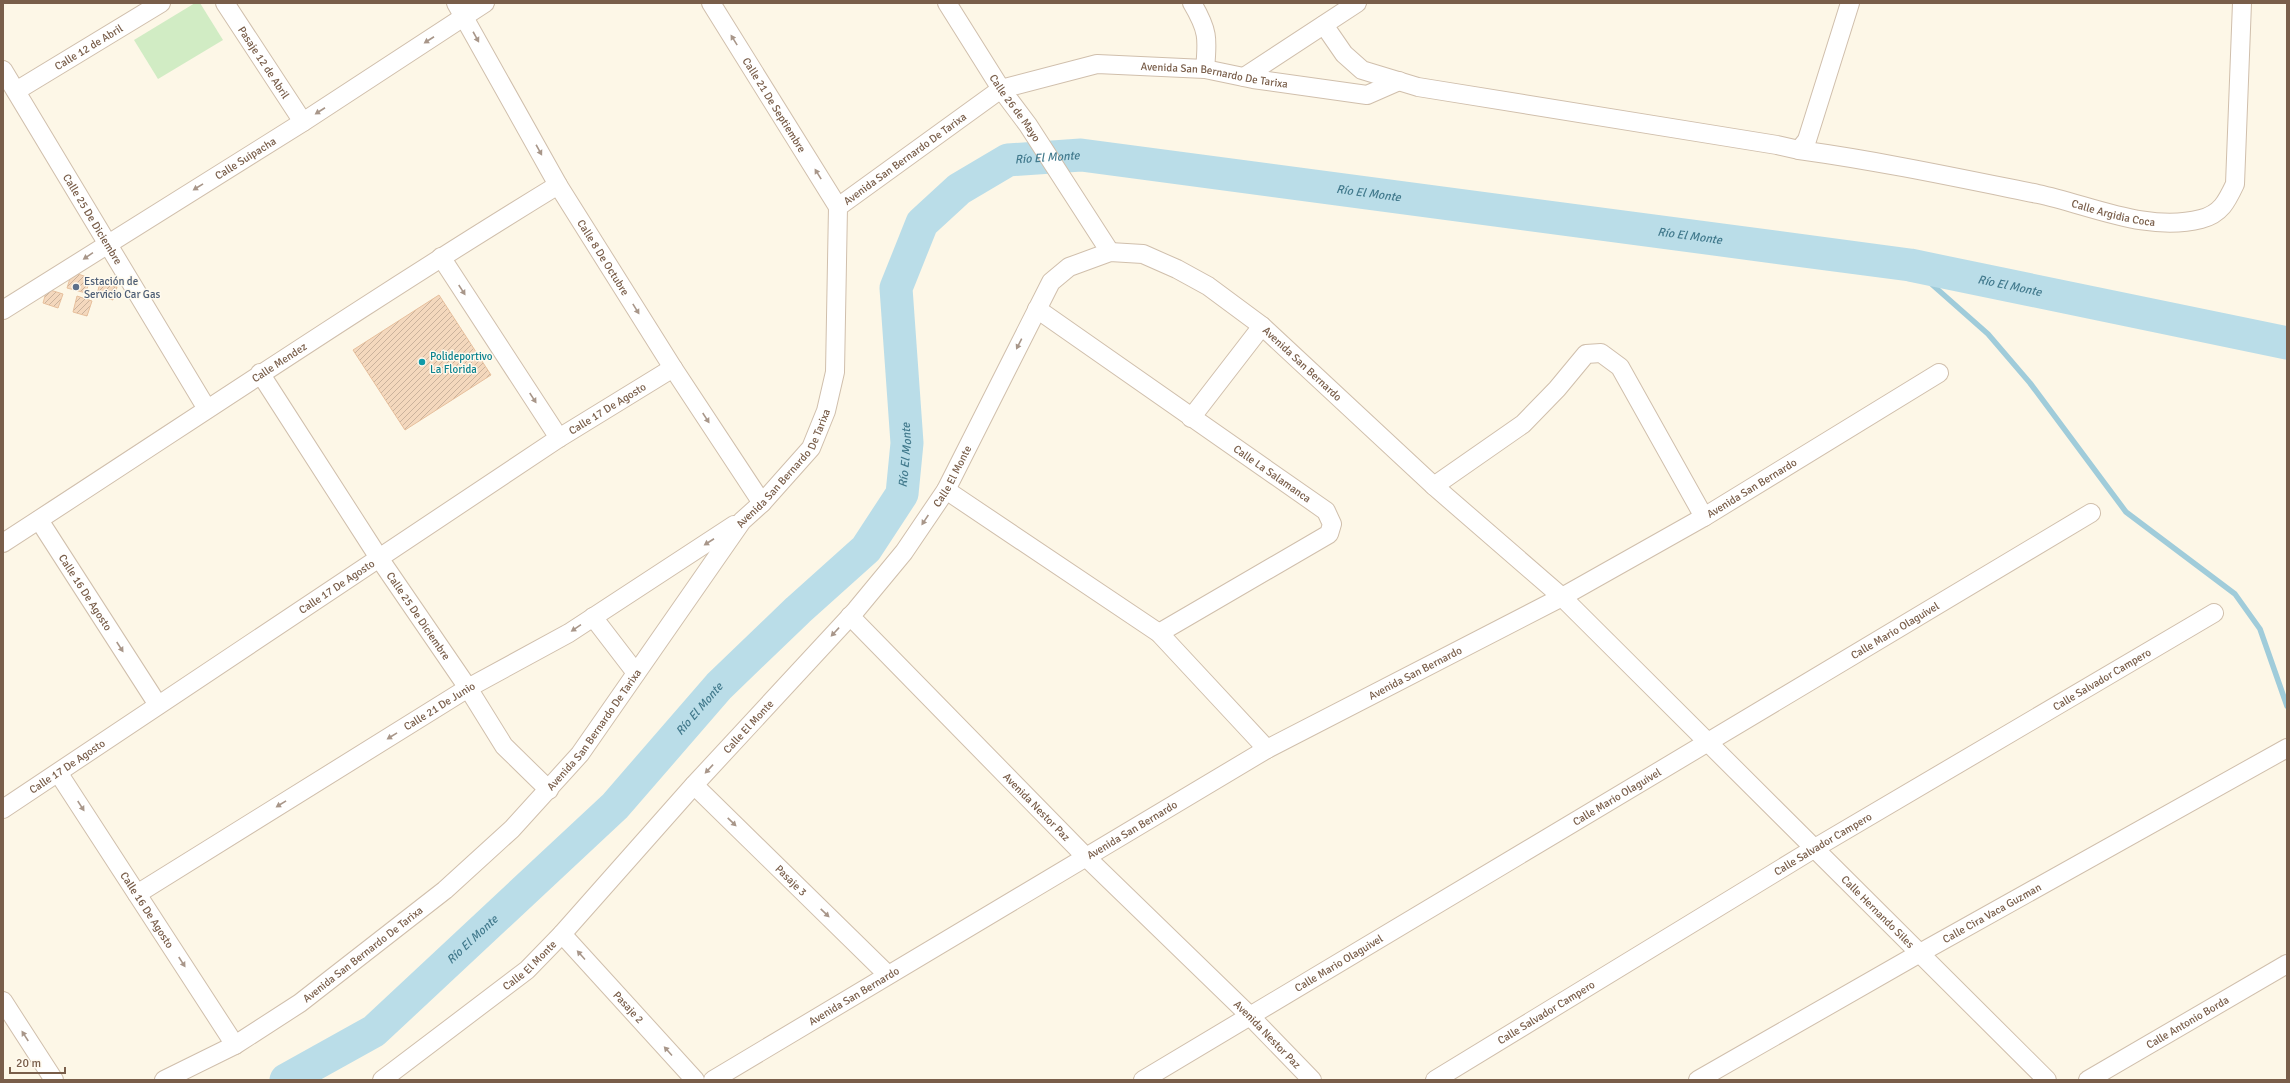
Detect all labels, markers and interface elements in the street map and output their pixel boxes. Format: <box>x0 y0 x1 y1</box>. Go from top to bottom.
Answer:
street label: Calle 12 de Abril <box>52 21 125 73</box>
street label: Pasaje 12 de Abril <box>235 24 292 101</box>
one-way arrow <box>473 31 479 43</box>
one-way arrow <box>731 34 738 46</box>
one-way arrow <box>423 36 435 43</box>
street label: Calle 21 De Septiembre <box>740 55 809 155</box>
street label: Avenida San Bernardo De Tarixa <box>1140 60 1289 90</box>
street label: Calle 26 de Mayo <box>987 72 1043 144</box>
one-way arrow <box>315 107 325 115</box>
street label: Avenida San Bernardo De Tarixa <box>841 110 969 208</box>
street label: Calle Suipacha <box>212 134 279 182</box>
one-way arrow <box>536 144 543 156</box>
water label: Río El Monte <box>1014 148 1081 167</box>
one-way arrow <box>814 168 821 180</box>
street label: Calle 25 De Diciembre <box>60 171 125 267</box>
water label: Río El Monte <box>1335 181 1403 205</box>
one-way arrow <box>193 183 203 191</box>
street label: Calle Argidia Coca <box>2070 197 2156 229</box>
street label: Calle 8 De Octubre <box>575 217 632 298</box>
water label: Río El Monte <box>1657 224 1724 248</box>
one-way arrow <box>82 252 93 260</box>
water label: Río El Monte <box>1976 272 2044 300</box>
place label: Estación de Servicio Car Gas <box>84 275 161 301</box>
marker: Estación de Servicio Car Gas <box>71 282 81 292</box>
one-way arrow <box>458 284 466 295</box>
one-way arrow <box>633 303 640 315</box>
street label: Avenida San Bernardo <box>1260 324 1345 404</box>
one-way arrow <box>1016 338 1023 350</box>
street label: Calle Mendez <box>249 340 309 385</box>
place label: Polideportivo La Florida <box>430 350 493 376</box>
marker: Polideportivo La Florida <box>417 357 427 367</box>
street label: Calle 17 De Agosto <box>566 380 648 437</box>
one-way arrow <box>529 393 537 403</box>
street label: Avenida San Bernardo De Tarixa <box>733 406 833 530</box>
one-way arrow <box>703 412 710 424</box>
water label: Río El Monte <box>895 421 915 488</box>
street label: Calle La Salamanca <box>1231 442 1314 505</box>
street label: Calle El Monte <box>930 443 974 509</box>
street label: Avenida San Bernardo <box>1704 455 1799 520</box>
one-way arrow <box>922 515 929 526</box>
one-way arrow <box>704 538 714 546</box>
street label: Calle 16 De Agosto <box>56 552 115 633</box>
street label: Calle 17 De Agosto <box>296 556 377 616</box>
street label: Calle 25 De Diciembre <box>384 569 453 662</box>
street label: Calle Mario Olaguivel <box>1848 599 1941 662</box>
one-way arrow <box>571 624 582 632</box>
one-way arrow <box>830 627 840 637</box>
one-way arrow <box>117 641 124 653</box>
street label: Avenida San Bernardo <box>1366 643 1464 702</box>
street label: Calle Salvador Campero <box>2050 645 2153 713</box>
street label: Avenida San Bernardo De Tarixa <box>544 666 644 793</box>
street label: Calle 21 De Junio <box>401 679 477 733</box>
water label: Río El Monte <box>672 679 727 738</box>
street label: Calle El Monte <box>720 697 776 756</box>
one-way arrow <box>386 732 398 739</box>
street label: Calle 17 De Agosto <box>27 736 108 796</box>
one-way arrow <box>704 764 714 774</box>
street label: Calle Mario Olaguivel <box>1570 765 1663 828</box>
street label: Avenida Nestor Paz <box>1001 770 1073 844</box>
street label: Avenida San Bernardo <box>1084 798 1180 862</box>
one-way arrow <box>77 800 84 812</box>
one-way arrow <box>275 801 287 808</box>
street label: Calle Salvador Campero <box>1771 809 1874 878</box>
one-way arrow <box>727 817 737 827</box>
street label: Pasaje 3 <box>773 862 810 898</box>
street label: Calle 16 De Agosto <box>118 869 177 951</box>
street label: Calle Hernando Siles <box>1839 873 1917 951</box>
street label: Calle Cira Vaca Guzman <box>1940 880 2043 946</box>
street label: Avenida San Bernardo De Tarixa <box>300 903 426 1005</box>
one-way arrow <box>820 908 830 918</box>
water label: Río El Monte <box>443 911 502 967</box>
street label: Calle Mario Olaguivel <box>1292 932 1385 994</box>
street label: Calle El Monte <box>500 937 559 993</box>
one-way arrow <box>576 950 586 960</box>
one-way arrow <box>178 957 186 968</box>
street label: Avenida San Bernardo <box>806 964 902 1028</box>
street label: Calle Salvador Campero <box>1495 977 1597 1047</box>
street label: Pasaje 2 <box>611 988 647 1026</box>
street label: Calle Antonio Borda <box>2144 993 2231 1051</box>
street label: Avenida Nestor Paz <box>1231 998 1304 1071</box>
one-way arrow <box>21 1030 29 1041</box>
one-way arrow <box>664 1046 673 1056</box>
scale bar <box>10 1049 65 1075</box>
text: 20 m <box>16 1056 41 1071</box>

